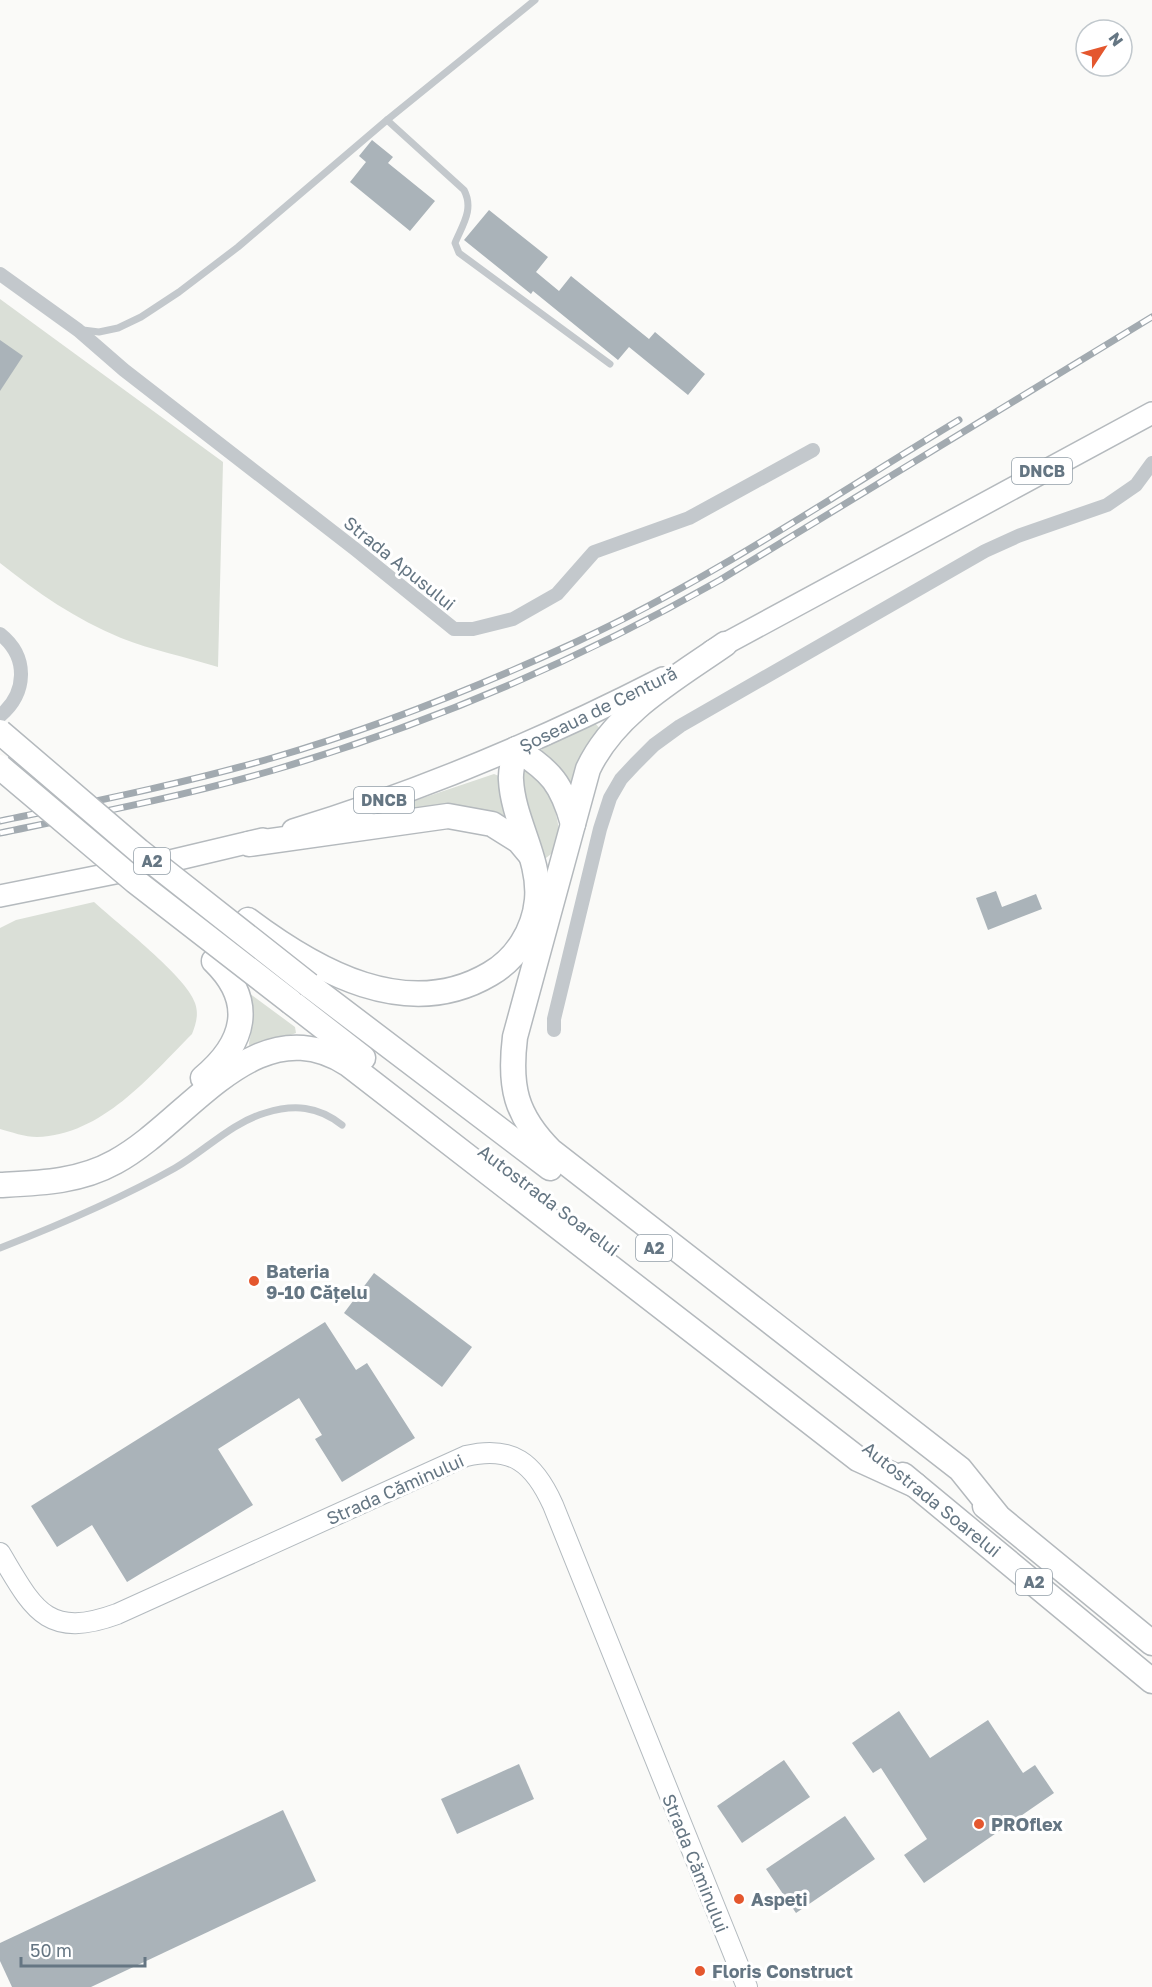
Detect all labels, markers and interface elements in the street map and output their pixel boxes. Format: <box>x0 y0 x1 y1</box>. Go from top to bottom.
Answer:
north arrow <box>1074 18 1134 78</box>
text: N <box>1104 28 1128 50</box>
road number: DNCB <box>1012 458 1072 484</box>
street label: Strada Apusului <box>340 511 460 615</box>
street label: Șoseaua de Centură <box>516 661 680 757</box>
road number: DNCB <box>354 787 414 813</box>
road number: A2 <box>134 848 170 874</box>
street label: Autostrada Soarelui <box>474 1140 624 1260</box>
road number: A2 <box>636 1235 672 1261</box>
place label: Bateria 9-10 Cățelu <box>266 1260 368 1303</box>
marker: Bateria 9-10 Cățelu <box>247 1274 261 1288</box>
street label: Autostrada Soarelui <box>859 1437 1005 1561</box>
street label: Strada Căminului <box>323 1449 467 1529</box>
road number: A2 <box>1016 1569 1052 1595</box>
street label: Strada Căminului <box>658 1790 734 1936</box>
place label: PROflex <box>991 1813 1063 1835</box>
marker: PROflex <box>972 1817 986 1831</box>
place label: Aspeti <box>751 1888 808 1910</box>
marker: Aspeti <box>732 1892 746 1906</box>
scale bar <box>21 1930 146 1968</box>
text: 50 m <box>30 1939 72 1961</box>
place label: Floris Construct <box>712 1960 853 1982</box>
marker: Floris Construct <box>693 1964 707 1978</box>

